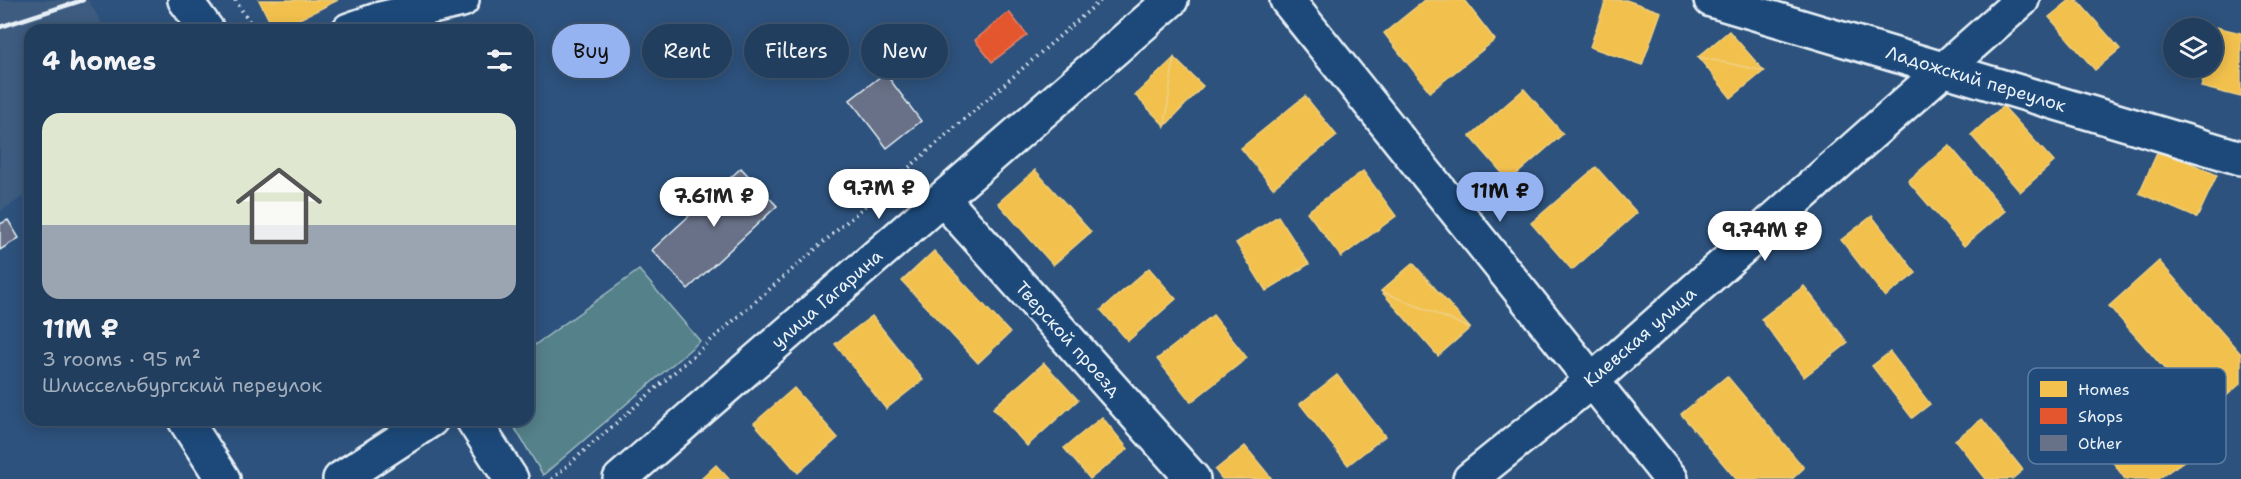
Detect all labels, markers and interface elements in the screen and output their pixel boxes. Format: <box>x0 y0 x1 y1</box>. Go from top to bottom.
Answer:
map controls <box>2163 18 2223 78</box>
button: layers <box>2163 18 2223 78</box>
chip: Buy <box>552 24 630 78</box>
chip: Rent <box>642 24 732 78</box>
chip: Filters <box>744 24 849 78</box>
chip: New <box>861 24 948 78</box>
street label: Ладожский переулок <box>1883 40 2069 118</box>
text: 4 homes <box>42 43 156 78</box>
icon: filters <box>483 44 516 77</box>
icon: home <box>225 152 333 260</box>
pin: 9.7M ₽ <box>830 169 928 220</box>
pin: 11M ₽ <box>1458 172 1542 223</box>
text: 9.7M ₽ <box>843 175 915 201</box>
pin: 7.61M ₽ <box>659 177 769 228</box>
text: 11M ₽ <box>1470 178 1530 204</box>
text: 7.61M ₽ <box>674 183 754 209</box>
pin: 9.74M ₽ <box>1710 211 1820 262</box>
text: 9.74M ₽ <box>1722 217 1808 243</box>
street label: улица Гагарина <box>766 244 888 354</box>
street label: Тверской проезд <box>1010 276 1127 402</box>
street label: Киевская улица <box>1579 281 1701 393</box>
text: 11M ₽ <box>42 311 119 346</box>
text: 3 rooms · 95 m² <box>42 346 201 372</box>
legend <box>2028 368 2226 464</box>
text: Шлиссельбургский переулок <box>42 372 322 398</box>
text: Homes <box>2078 379 2130 400</box>
text: Shops <box>2078 406 2123 427</box>
text: Other <box>2078 433 2122 454</box>

